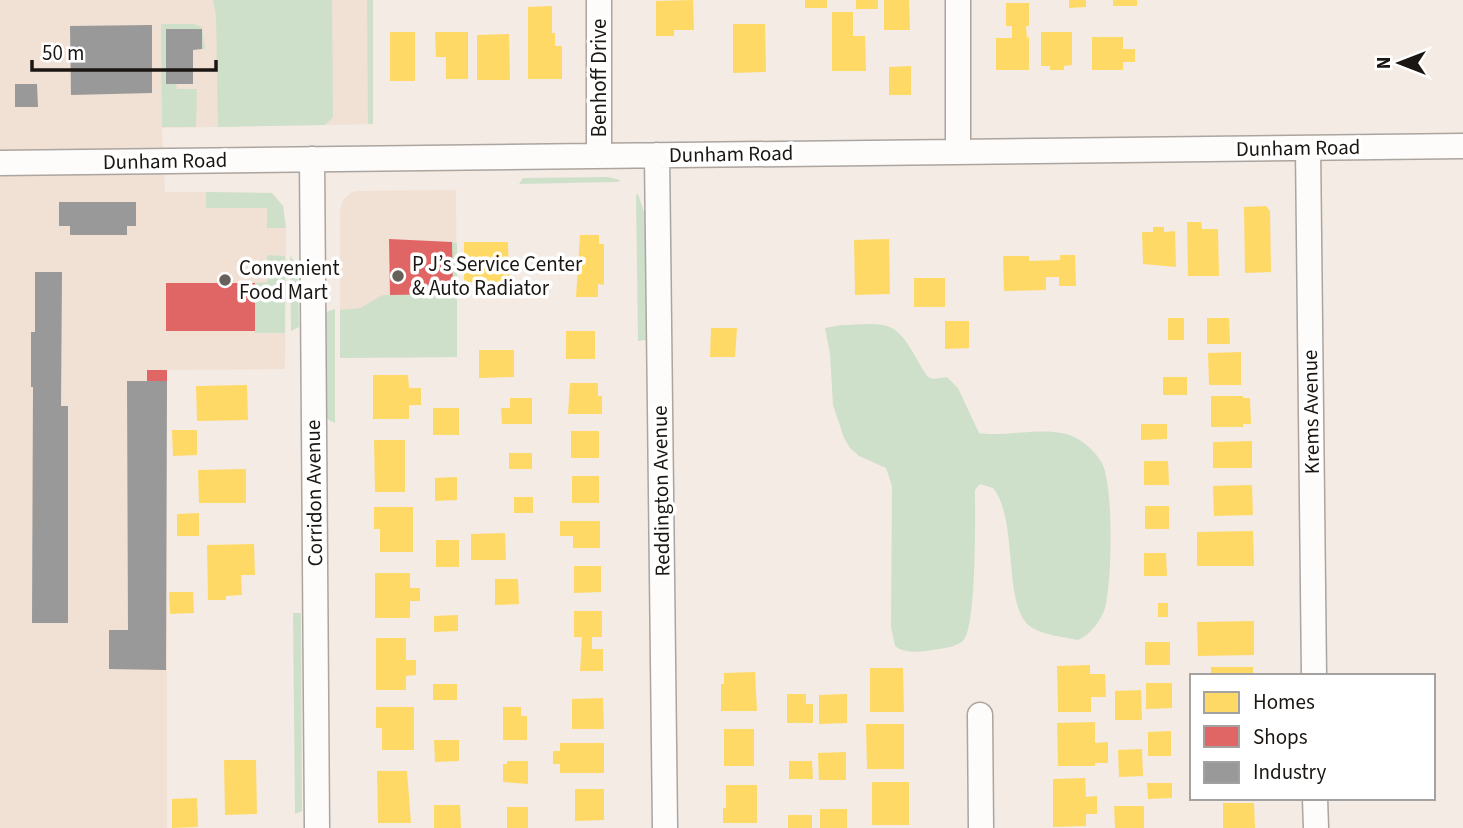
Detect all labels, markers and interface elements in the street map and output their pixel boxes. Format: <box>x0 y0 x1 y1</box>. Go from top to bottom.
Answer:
street label: Benhoff Drive <box>584 19 614 137</box>
scale bar <box>32 28 215 72</box>
north arrow <box>1365 28 1435 98</box>
text: 50 m <box>42 38 84 68</box>
text: N <box>1371 57 1398 69</box>
street label: Dunham Road <box>1235 132 1361 164</box>
street label: Dunham Road <box>668 138 794 170</box>
street label: Dunham Road <box>102 145 228 177</box>
place label: P J’s Service Center & Auto Radiator <box>412 249 583 303</box>
place label: Convenient Food Mart <box>239 253 340 307</box>
marker: P J’s Service Center & Auto Radiator <box>390 268 406 284</box>
marker: Convenient Food Mart <box>217 272 233 288</box>
street label: Krems Avenue <box>1295 349 1327 475</box>
street label: Reddington Avenue <box>645 405 677 577</box>
street label: Corridon Avenue <box>298 419 330 567</box>
legend <box>1190 674 1435 800</box>
text: Homes <box>1253 687 1315 717</box>
text: Shops <box>1253 722 1308 752</box>
text: Industry <box>1253 757 1326 787</box>

